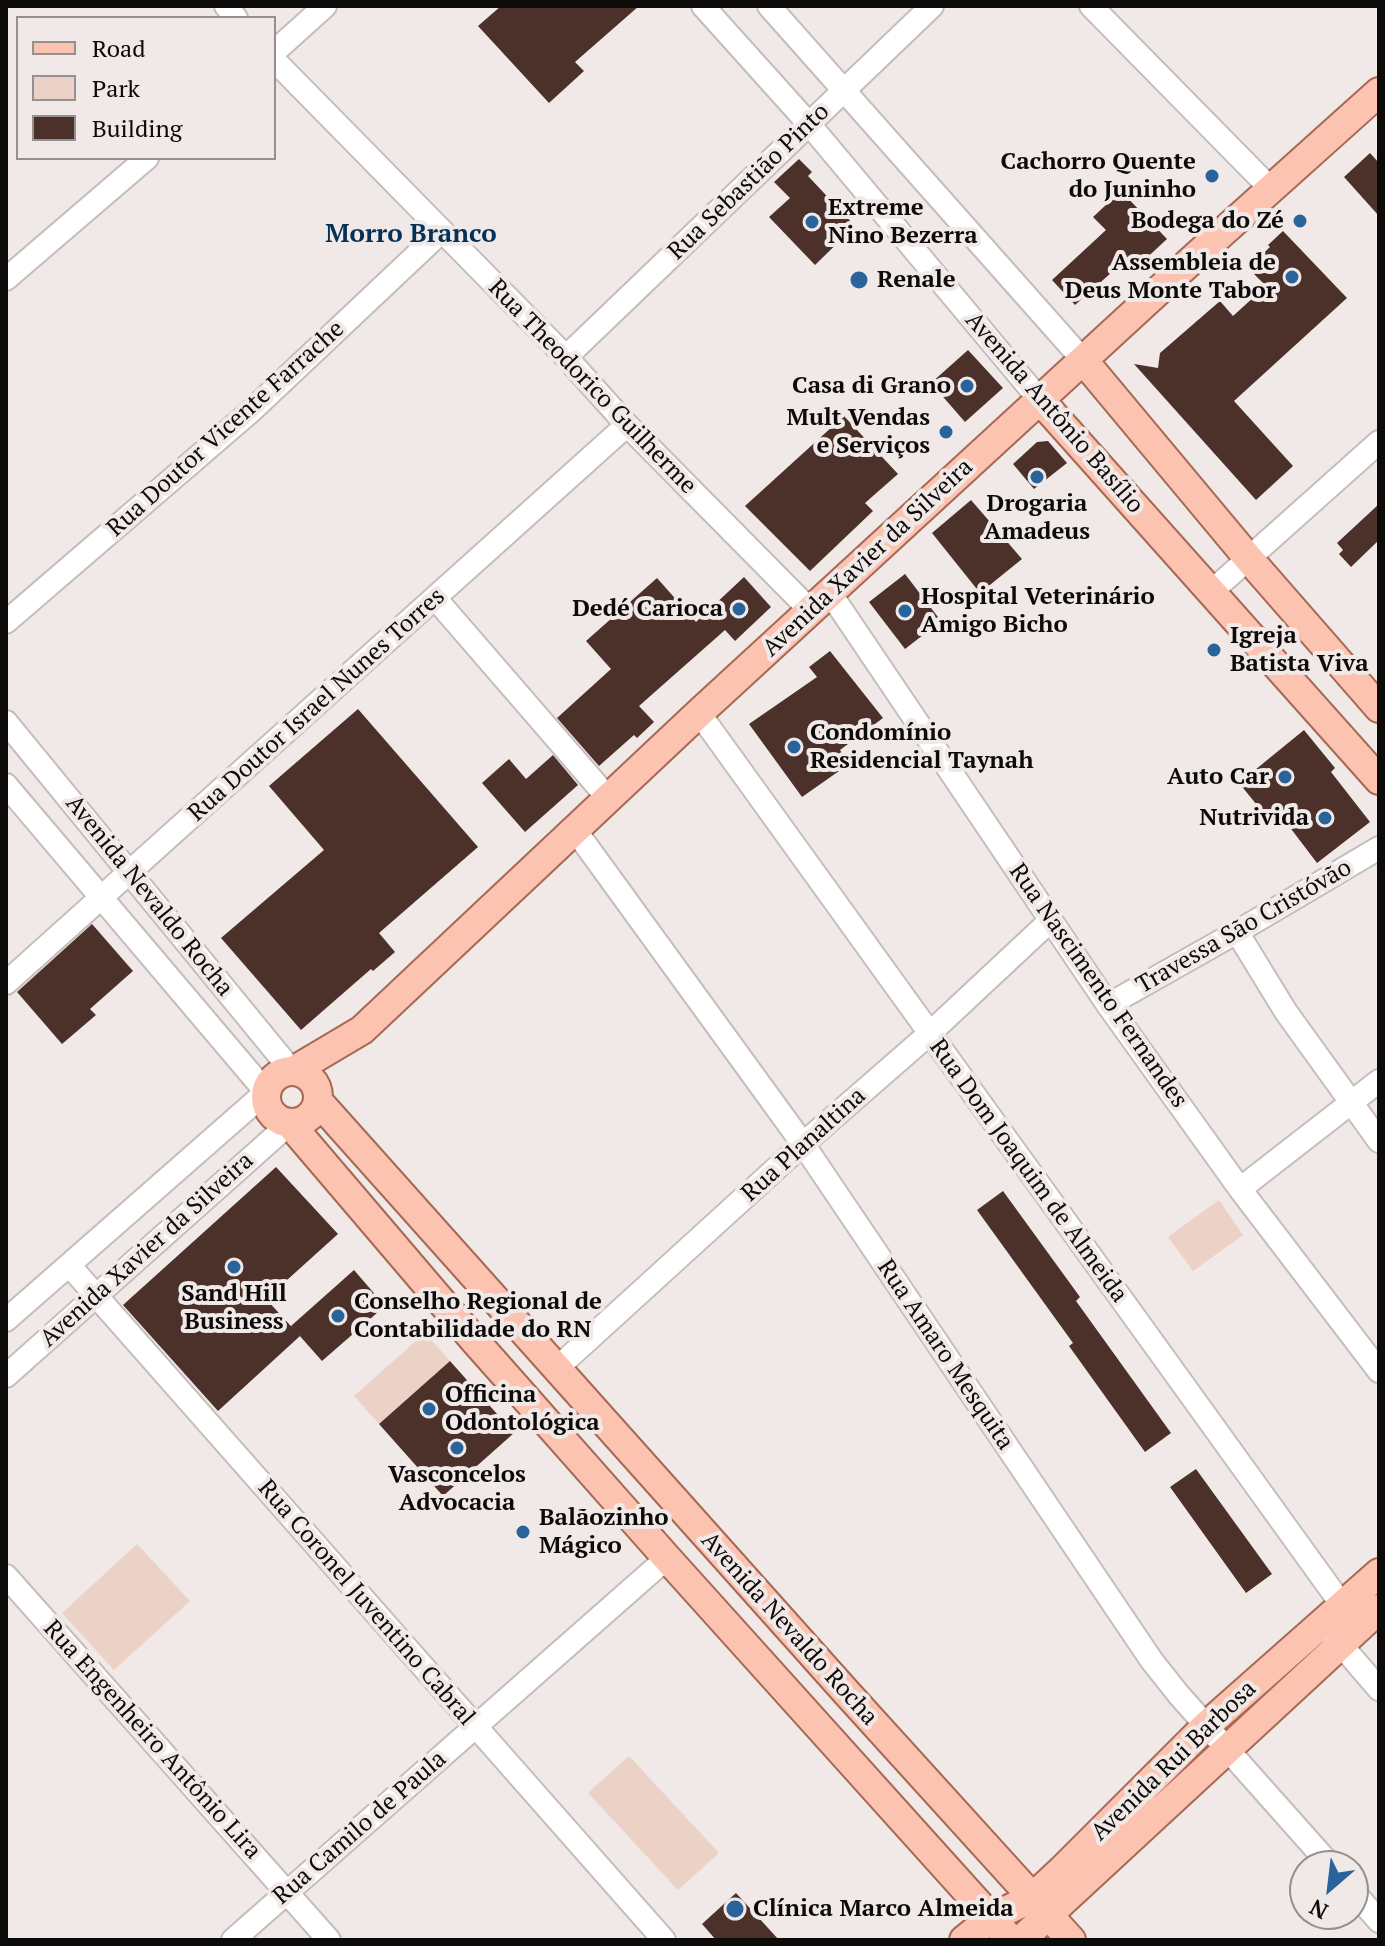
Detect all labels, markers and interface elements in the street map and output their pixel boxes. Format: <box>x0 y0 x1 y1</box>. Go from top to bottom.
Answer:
legend <box>16 16 276 160</box>
text: Road <box>92 32 146 64</box>
text: Park <box>92 72 140 104</box>
street label: Rua Sebastião Pinto <box>662 98 836 266</box>
text: Building <box>92 112 182 144</box>
place label: Cachorro Quente do Juninho <box>1000 148 1196 204</box>
marker: Cachorro Quente do Juninho <box>1203 167 1221 185</box>
place label: Extreme Nino Bezerra <box>828 194 978 250</box>
place label: Bodega do Zé <box>1131 207 1284 235</box>
marker: Bodega do Zé <box>1291 212 1309 230</box>
marker: Extreme Nino Bezerra <box>803 213 821 231</box>
district label: Morro Branco <box>325 219 497 251</box>
place label: Assembleia de Deus Monte Tabor <box>1065 249 1276 305</box>
place label: Renale <box>877 266 956 294</box>
marker: Assembleia de Deus Monte Tabor <box>1283 268 1301 286</box>
marker: Renale <box>848 269 870 291</box>
street label: Rua Theodorico Guilherme <box>482 274 702 500</box>
street label: Avenida Antônio Basílio <box>959 307 1149 519</box>
street label: Rua Doutor Vicente Farrache <box>102 315 350 543</box>
place label: Casa di Grano <box>792 372 951 400</box>
marker: Casa di Grano <box>958 377 976 395</box>
place label: Mult Vendas e Serviços <box>787 404 930 460</box>
marker: Mult Vendas e Serviços <box>937 423 955 441</box>
street label: Avenida Xavier da Silveira <box>757 453 979 663</box>
marker: Drogaria Amadeus <box>1028 468 1046 486</box>
place label: Drogaria Amadeus <box>984 490 1090 546</box>
street label: Rua Doutor Israel Nunes Torres <box>183 582 451 828</box>
place label: Hospital Veterinário Amigo Bicho <box>921 583 1155 639</box>
place label: Dedé Carioca <box>572 595 723 623</box>
marker: Dedé Carioca <box>730 600 748 618</box>
marker: Hospital Veterinário Amigo Bicho <box>896 602 914 620</box>
place label: Igreja Batista Viva <box>1230 622 1369 678</box>
marker: Igreja Batista Viva <box>1205 641 1223 659</box>
place label: Condomínio Residencial Taynah <box>810 719 1033 775</box>
marker: Condomínio Residencial Taynah <box>785 738 803 756</box>
place label: Auto Car <box>1167 763 1269 791</box>
marker: Auto Car <box>1276 768 1294 786</box>
street label: Avenida Nevaldo Rocha <box>59 790 239 1002</box>
place label: Nutrivida <box>1199 804 1309 832</box>
marker: Nutrivida <box>1316 809 1334 827</box>
street label: Travessa São Cristóvão <box>1131 854 1357 1000</box>
street label: Rua Nascimento Fernandes <box>1003 858 1193 1114</box>
street label: Rua Dom Joaquim de Almeida <box>923 1034 1133 1308</box>
street label: Rua Planaltina <box>736 1082 872 1208</box>
street label: Avenida Xavier da Silveira <box>34 1147 260 1353</box>
street label: Rua Amaro Mesquita <box>871 1255 1019 1455</box>
marker: Sand Hill Business <box>225 1258 243 1276</box>
place label: Sand Hill Business <box>181 1280 287 1336</box>
place label: Conselho Regional de Contabilidade do RN <box>354 1288 602 1344</box>
marker: Conselho Regional de Contabilidade do RN <box>329 1307 347 1325</box>
place label: Officina Odontológica <box>445 1381 600 1437</box>
marker: Officina Odontológica <box>420 1400 438 1418</box>
marker: Vasconcelos Advocacia <box>448 1439 466 1457</box>
place label: Vasconcelos Advocacia <box>388 1461 526 1517</box>
street label: Rua Coronel Juventino Cabral <box>252 1474 480 1732</box>
place label: Balãozinho Mágico <box>539 1504 669 1560</box>
marker: Balãozinho Mágico <box>514 1523 532 1541</box>
street label: Avenida Nevaldo Rocha <box>695 1527 883 1731</box>
street label: Rua Engenheiro Antônio Lira <box>37 1615 267 1865</box>
street label: Avenida Rui Barbosa <box>1085 1675 1263 1847</box>
street label: Rua Camilo de Paula <box>268 1745 452 1911</box>
north arrow <box>1289 1850 1369 1930</box>
text: N <box>1304 1893 1333 1927</box>
place label: Clínica Marco Almeida <box>753 1895 1014 1923</box>
marker: Clínica Marco Almeida <box>724 1898 746 1920</box>

